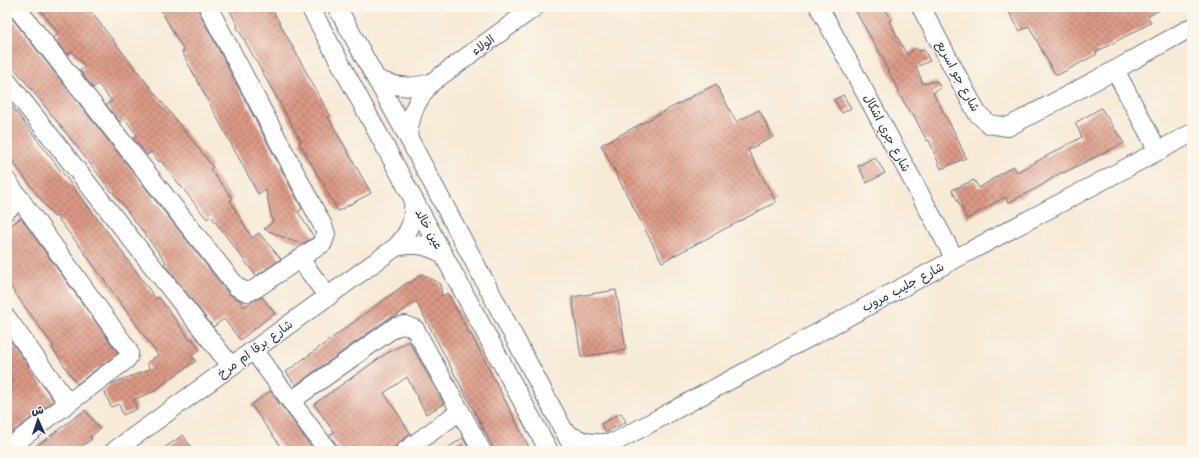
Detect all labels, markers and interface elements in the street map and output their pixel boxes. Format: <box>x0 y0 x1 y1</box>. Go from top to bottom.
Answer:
street label: الولاء <box>468 31 498 60</box>
street label: شارع جو اسريع <box>932 38 983 115</box>
street label: شارع جري اشكال <box>859 91 914 175</box>
street label: عين خالد <box>411 206 447 252</box>
street label: شارع جليب مروب <box>859 259 947 316</box>
street label: شارع برقا ام مرخ <box>214 316 296 383</box>
north arrow <box>18 400 58 440</box>
text: ش <box>31 403 44 418</box>

